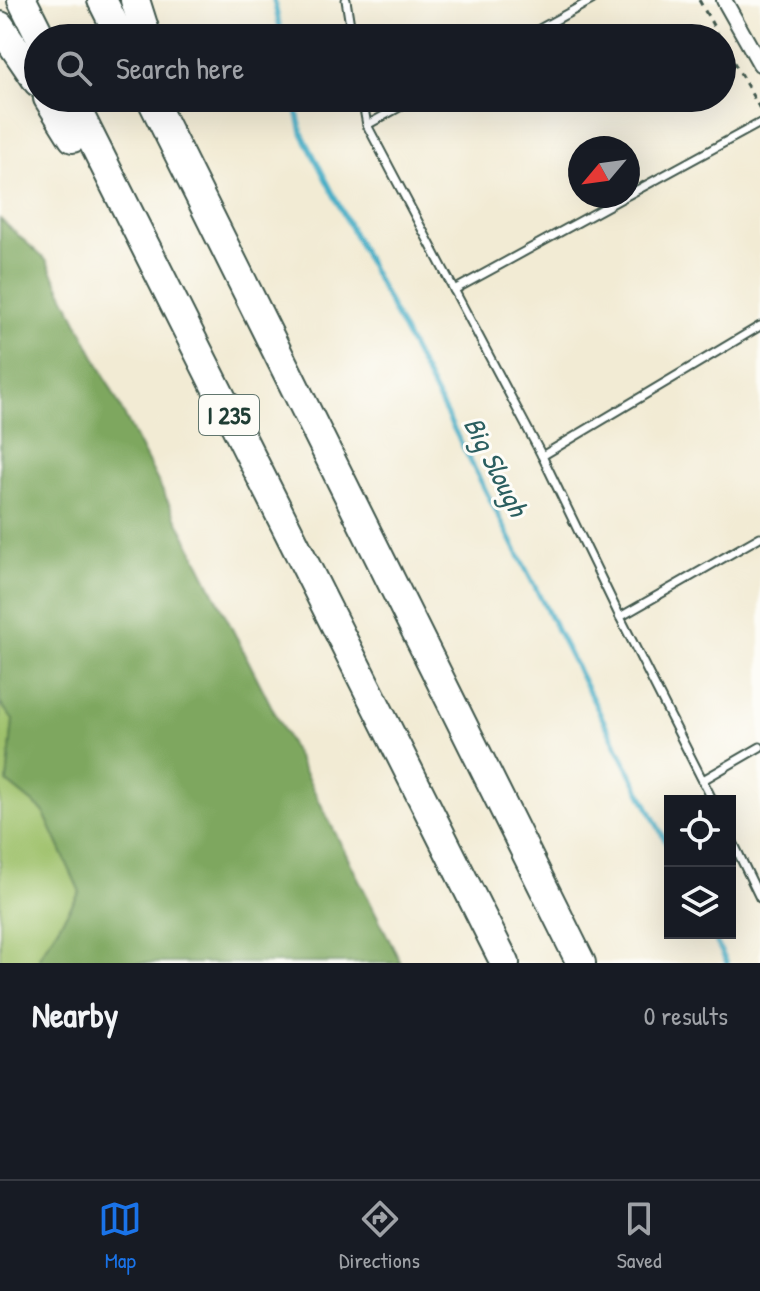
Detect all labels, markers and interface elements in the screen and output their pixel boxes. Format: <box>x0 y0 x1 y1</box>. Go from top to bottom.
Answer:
search box <box>24 24 736 112</box>
icon: search <box>52 46 96 90</box>
text: Search here <box>116 48 244 88</box>
north arrow <box>568 136 640 208</box>
road number: I 235 <box>199 395 259 435</box>
water label: Big Slough <box>455 410 538 524</box>
map controls <box>664 795 736 939</box>
button: locate <box>664 795 736 867</box>
button: layers <box>664 867 736 939</box>
text: Nearby <box>32 992 118 1038</box>
text: 0 results <box>644 998 728 1033</box>
tab: Map <box>98 1197 142 1275</box>
tab: Directions <box>339 1197 420 1275</box>
tab: Saved <box>617 1197 662 1275</box>

